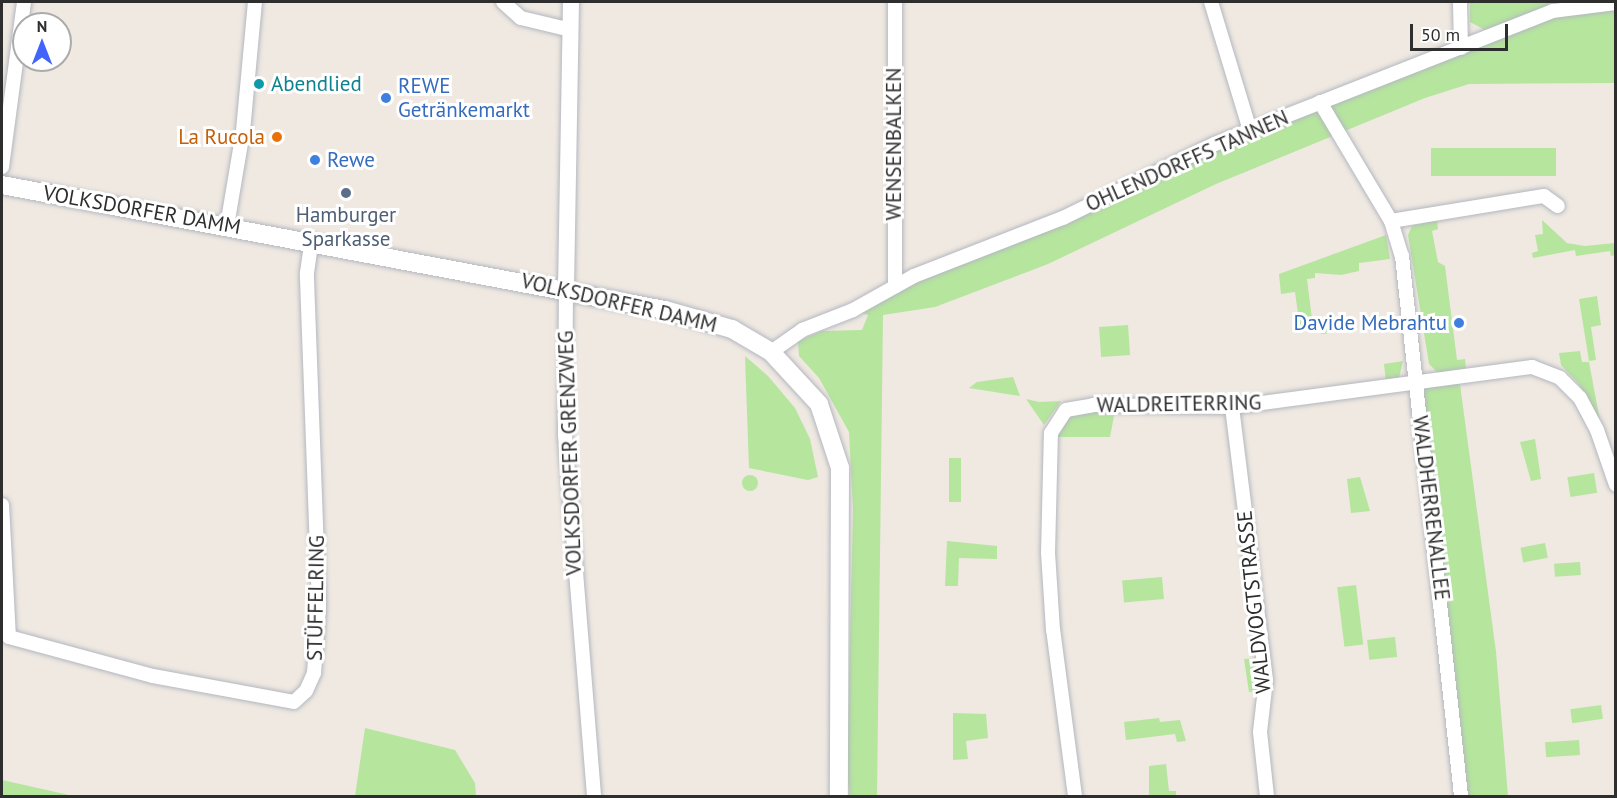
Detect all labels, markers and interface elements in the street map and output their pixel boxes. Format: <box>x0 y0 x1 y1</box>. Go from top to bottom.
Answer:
north arrow <box>12 12 72 72</box>
scale bar <box>1413 12 1510 50</box>
text: N <box>37 16 47 36</box>
text: 50 m <box>1421 23 1460 46</box>
street label: WENSENBALKEN <box>881 68 907 220</box>
place label: Abendlied <box>271 71 362 97</box>
place label: REWE Getränkemarkt <box>398 73 530 123</box>
marker: Abendlied <box>252 77 266 91</box>
marker: REWE Getränkemarkt <box>379 91 393 105</box>
street label: OHLENDORFFS TANNEN <box>1081 105 1293 217</box>
place label: La Rucola <box>178 124 265 150</box>
marker: La Rucola <box>270 130 284 144</box>
place label: Rewe <box>327 147 375 173</box>
marker: Rewe <box>308 153 322 167</box>
street label: VOLKSDORFER DAMM <box>41 180 243 240</box>
marker: Hamburger Sparkasse <box>339 186 353 200</box>
place label: Hamburger Sparkasse <box>296 202 396 252</box>
street label: VOLKSDORFER DAMM <box>519 268 719 338</box>
place label: Davide Mebrahtu <box>1293 310 1447 336</box>
marker: Davide Mebrahtu <box>1452 316 1466 330</box>
street label: VOLKSDORFER GRENZWEG <box>553 330 587 576</box>
street label: WALDREITERRING <box>1097 390 1261 418</box>
street label: WALDHERRENALLEE <box>1407 414 1455 602</box>
street label: WALDVOGTSTRASSE <box>1232 509 1276 695</box>
street label: STÜFFELRING <box>302 535 330 661</box>

